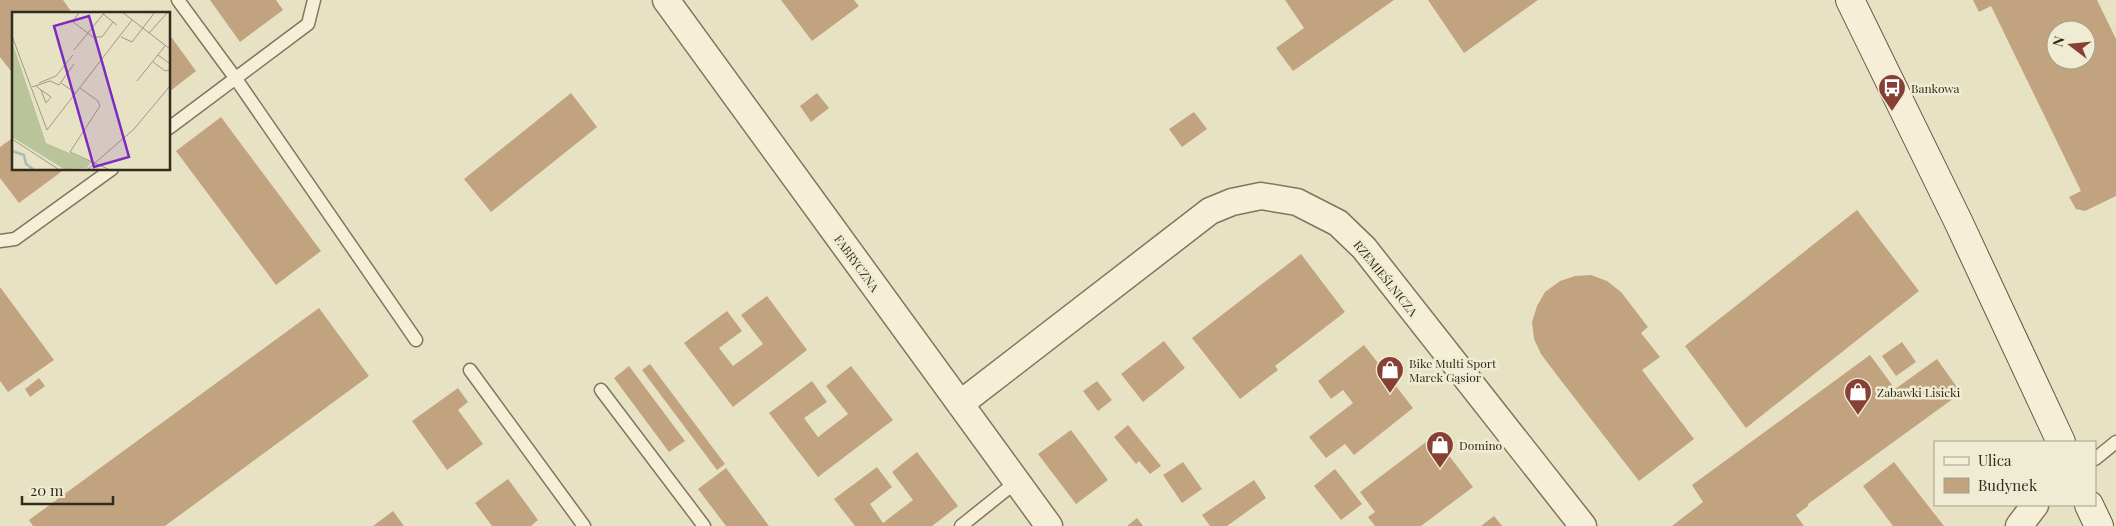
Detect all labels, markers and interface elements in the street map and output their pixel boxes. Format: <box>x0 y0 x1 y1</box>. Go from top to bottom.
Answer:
inset map <box>12 12 170 170</box>
north arrow <box>2046 20 2096 70</box>
text: N <box>2047 34 2069 49</box>
bus stop icon: Bankowa <box>1877 73 1907 112</box>
place label: Bankowa <box>1911 80 1960 96</box>
street label: FABRYCZNA <box>831 231 883 295</box>
street label: RZEMIEŚLNICZA <box>1351 237 1422 319</box>
shop icon: Bike Multi Sport Marek Gąsior <box>1375 355 1405 394</box>
place label: Bike Multi Sport Marek Gąsior <box>1409 355 1497 385</box>
shop icon: Zabawki Lisicki <box>1843 377 1873 416</box>
place label: Zabawki Lisicki <box>1877 384 1961 400</box>
shop icon: Domino <box>1425 430 1455 469</box>
place label: Domino <box>1459 437 1503 453</box>
legend <box>1934 441 2096 506</box>
text: Ulica <box>1978 450 2012 470</box>
scale bar <box>22 474 114 506</box>
text: Budynek <box>1978 475 2038 495</box>
text: 20 m <box>30 480 64 500</box>

